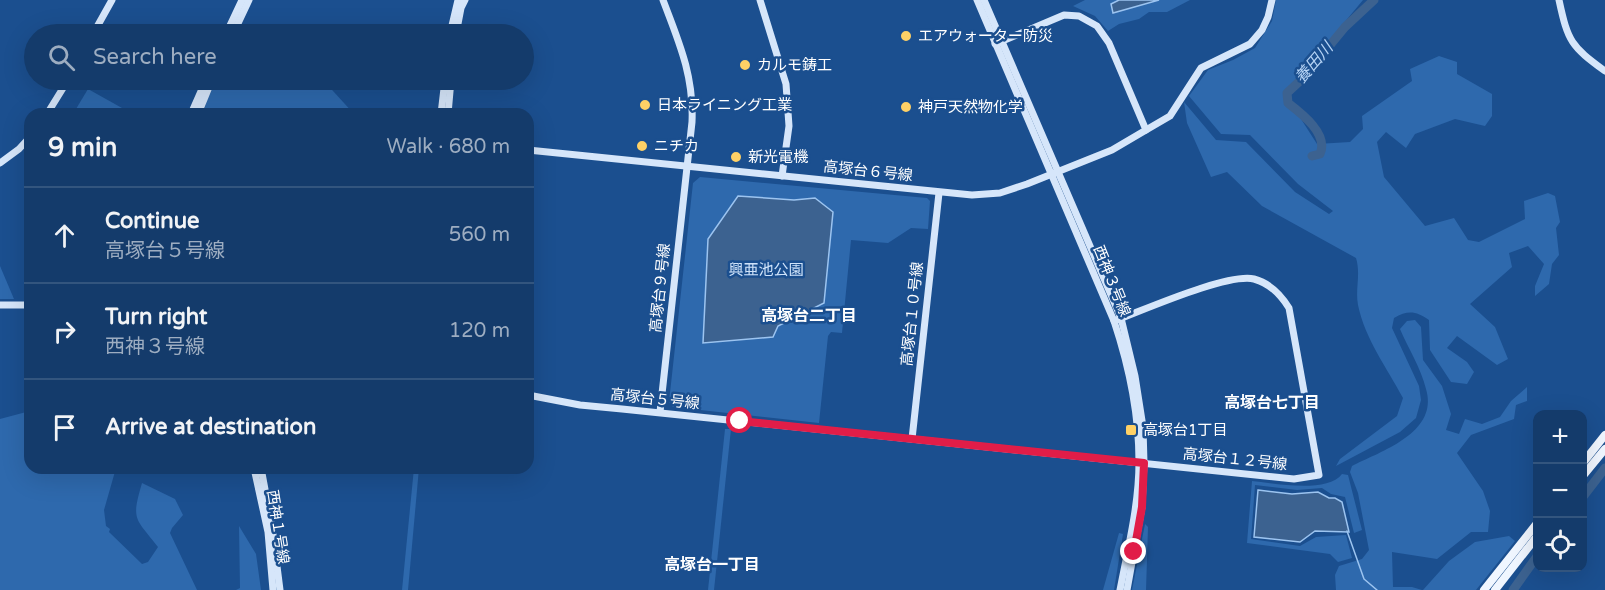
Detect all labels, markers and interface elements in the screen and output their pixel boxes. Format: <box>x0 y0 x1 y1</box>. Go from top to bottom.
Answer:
search box <box>24 24 534 90</box>
place label: エアウォーター防災 <box>918 27 1053 45</box>
marker: エアウォーター防災 <box>899 29 913 43</box>
water label: 養田川 <box>1291 37 1339 88</box>
icon: search <box>45 41 78 74</box>
text: Search here <box>93 44 217 70</box>
place label: カルモ鋳工 <box>757 56 832 74</box>
marker: カルモ鋳工 <box>738 58 752 72</box>
place label: 日本ライニング工業 <box>657 96 792 114</box>
marker: 日本ライニング工業 <box>638 98 652 112</box>
place label: 神戸天然物化学 <box>918 98 1023 116</box>
marker: 神戸天然物化学 <box>899 100 913 114</box>
text: 9 min <box>48 132 117 163</box>
text: Walk · 680 m <box>387 135 510 159</box>
place label: ニチカ <box>654 137 699 155</box>
marker: ニチカ <box>635 139 649 153</box>
place label: 新光電機 <box>748 148 808 166</box>
marker: 新光電機 <box>729 150 743 164</box>
street label: 高塚台６号線 <box>822 157 914 185</box>
text: Continue <box>105 208 200 234</box>
icon: ahead <box>48 219 81 252</box>
text: 560 m <box>449 223 510 247</box>
text: 高塚台５号線 <box>105 239 225 263</box>
street label: 高塚台９号線 <box>646 242 674 334</box>
street label: 西神３号線 <box>1090 243 1134 319</box>
park label: 興亜池公園 <box>728 261 804 279</box>
street label: 高塚台１０号線 <box>898 261 926 367</box>
text: Turn right <box>105 304 207 330</box>
district label: 高塚台二丁目 <box>761 306 857 326</box>
icon: right <box>48 315 81 348</box>
text: 120 m <box>449 319 510 343</box>
text: 西神３号線 <box>105 335 205 359</box>
street label: 高塚台５号線 <box>609 385 701 413</box>
district label: 高塚台七丁目 <box>1224 393 1320 413</box>
route start <box>726 407 752 433</box>
map controls <box>1533 410 1587 572</box>
button: + <box>1533 410 1587 464</box>
icon: arrive <box>48 411 81 444</box>
text: Arrive at destination <box>105 414 316 440</box>
place label: 高塚台1丁目 <box>1143 421 1227 439</box>
marker: 高塚台1丁目 <box>1124 423 1138 437</box>
street label: 高塚台１２号線 <box>1182 445 1288 473</box>
button: − <box>1533 464 1587 518</box>
street label: 西神１号線 <box>263 489 293 565</box>
button: locate <box>1533 518 1587 572</box>
route end <box>1120 538 1146 564</box>
district label: 高塚台一丁目 <box>664 555 760 575</box>

